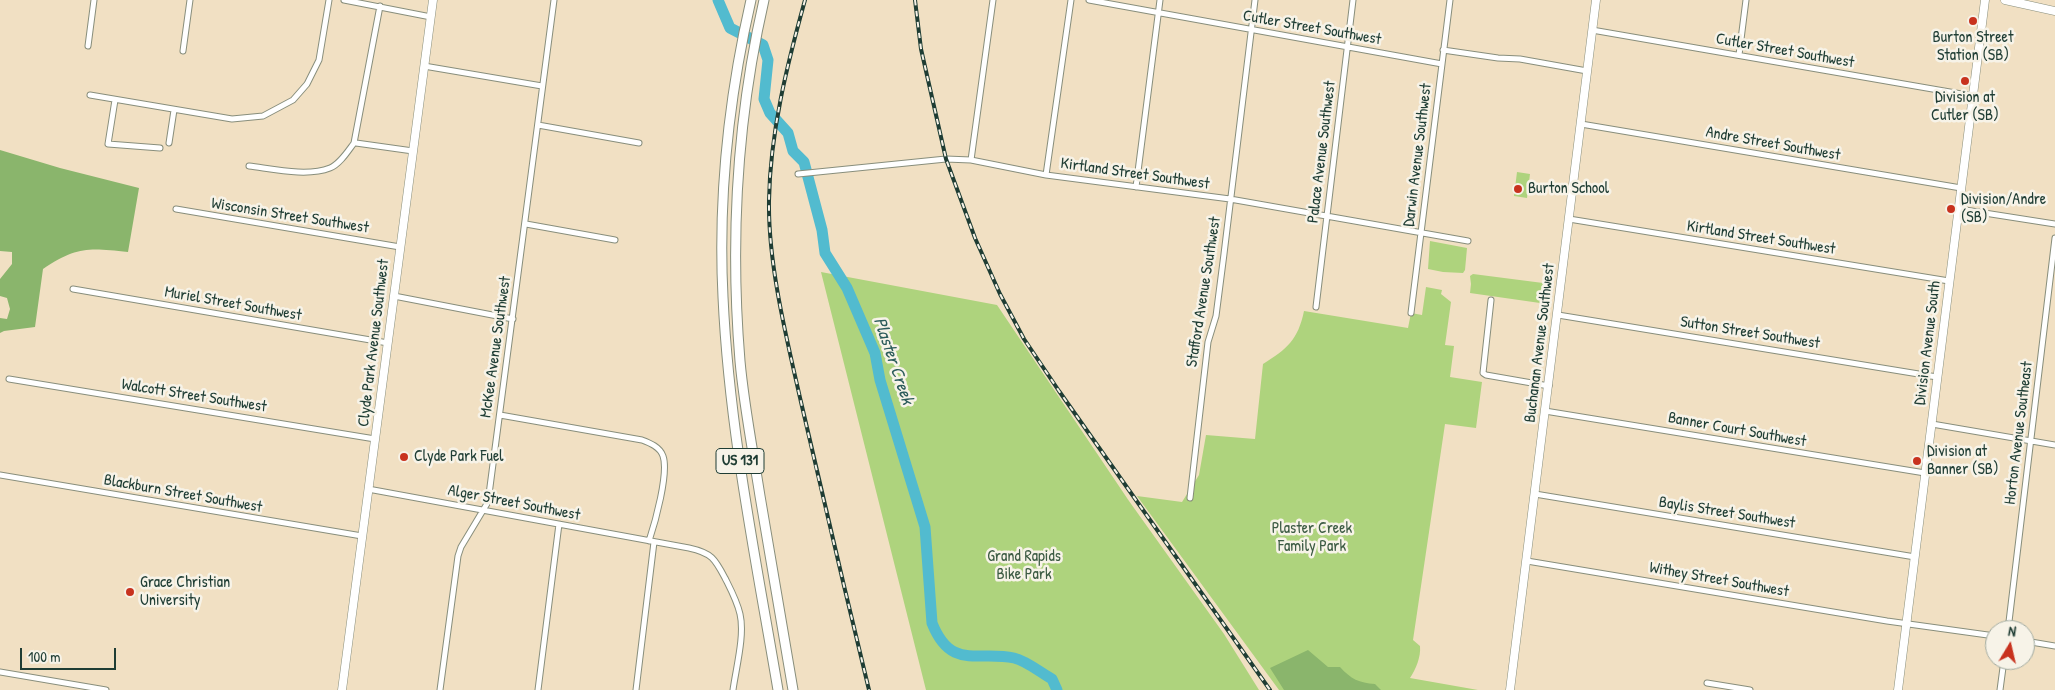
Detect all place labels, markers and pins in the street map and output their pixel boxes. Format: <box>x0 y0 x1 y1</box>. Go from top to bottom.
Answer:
marker: Burton Street Station (SB) <box>1967 15 1979 27</box>
place label: Burton Street Station (SB) <box>1933 28 2013 66</box>
marker: Division at Cutler (SB) <box>1959 75 1971 87</box>
place label: Division at Cutler (SB) <box>1931 88 1999 126</box>
place label: Burton School <box>1528 179 1609 199</box>
marker: Burton School <box>1512 183 1524 195</box>
place label: Division/Andre (SB) <box>1961 190 2046 228</box>
marker: Division/Andre (SB) <box>1945 203 1957 215</box>
place label: Division at Banner (SB) <box>1927 442 1999 480</box>
place label: Clyde Park Fuel <box>414 447 504 467</box>
marker: Clyde Park Fuel <box>398 451 410 463</box>
marker: Division at Banner (SB) <box>1911 455 1923 467</box>
place label: Grace Christian University <box>140 573 230 611</box>
marker: Grace Christian University <box>124 586 136 598</box>

